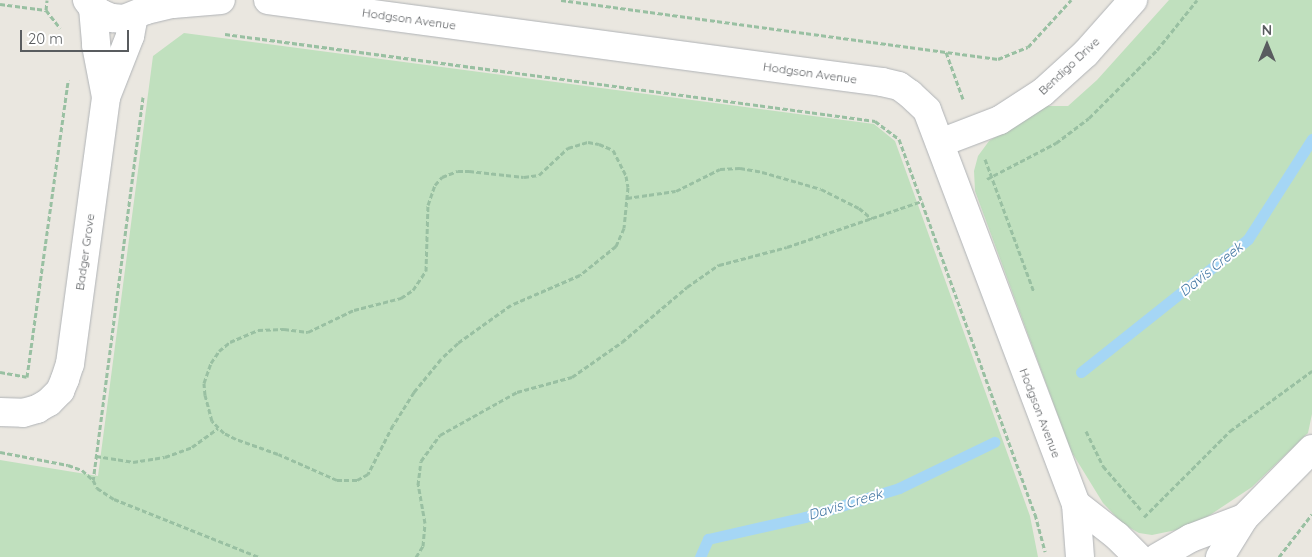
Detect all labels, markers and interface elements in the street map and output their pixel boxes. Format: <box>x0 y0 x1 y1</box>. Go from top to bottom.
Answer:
street label: Hodgson Avenue <box>361 5 457 33</box>
scale bar <box>22 20 131 52</box>
north arrow <box>1242 20 1292 70</box>
text: N <box>1262 21 1272 39</box>
text: 20 m <box>28 29 63 48</box>
street label: Bendigo Drive <box>1036 34 1102 98</box>
street label: Hodgson Avenue <box>762 59 858 87</box>
street label: Badger Grove <box>72 213 98 291</box>
water label: Davis Creek <box>1176 238 1246 300</box>
street label: Hodgson Avenue <box>1016 366 1064 460</box>
water label: Davis Creek <box>806 485 884 523</box>

